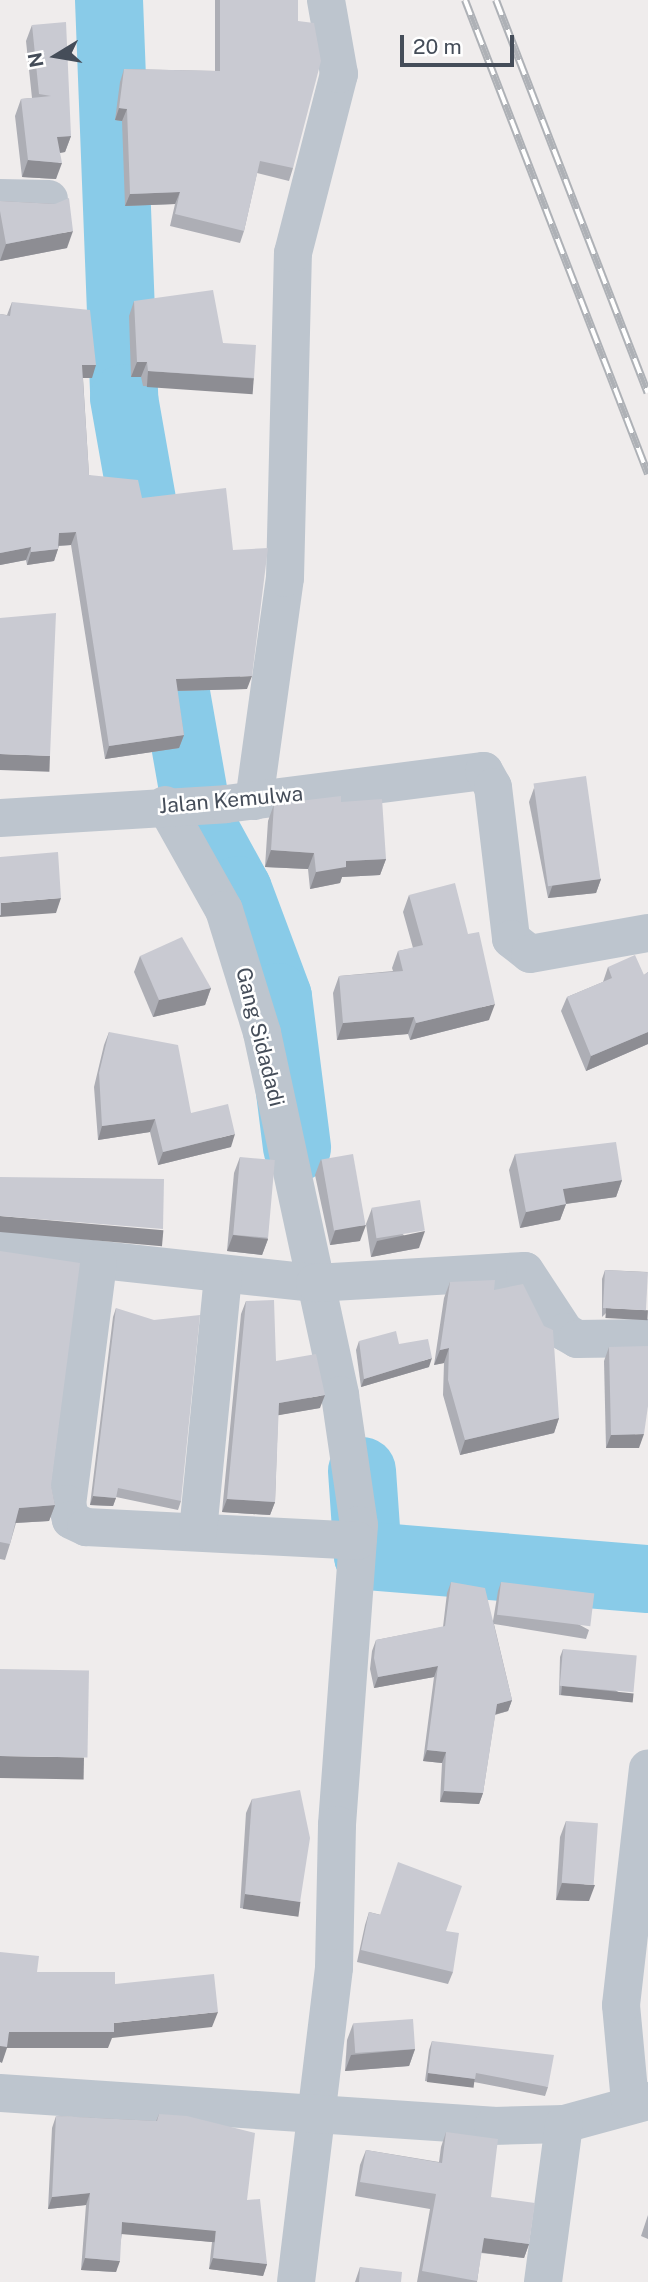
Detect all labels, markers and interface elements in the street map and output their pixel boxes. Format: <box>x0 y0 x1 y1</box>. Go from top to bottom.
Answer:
north arrow <box>21 21 91 91</box>
scale bar <box>403 21 517 65</box>
text: 20 m <box>413 34 462 59</box>
text: N <box>23 51 48 69</box>
street label: Jalan Kemulwa <box>158 781 304 819</box>
street label: Gang Sidadadi <box>231 965 289 1109</box>

